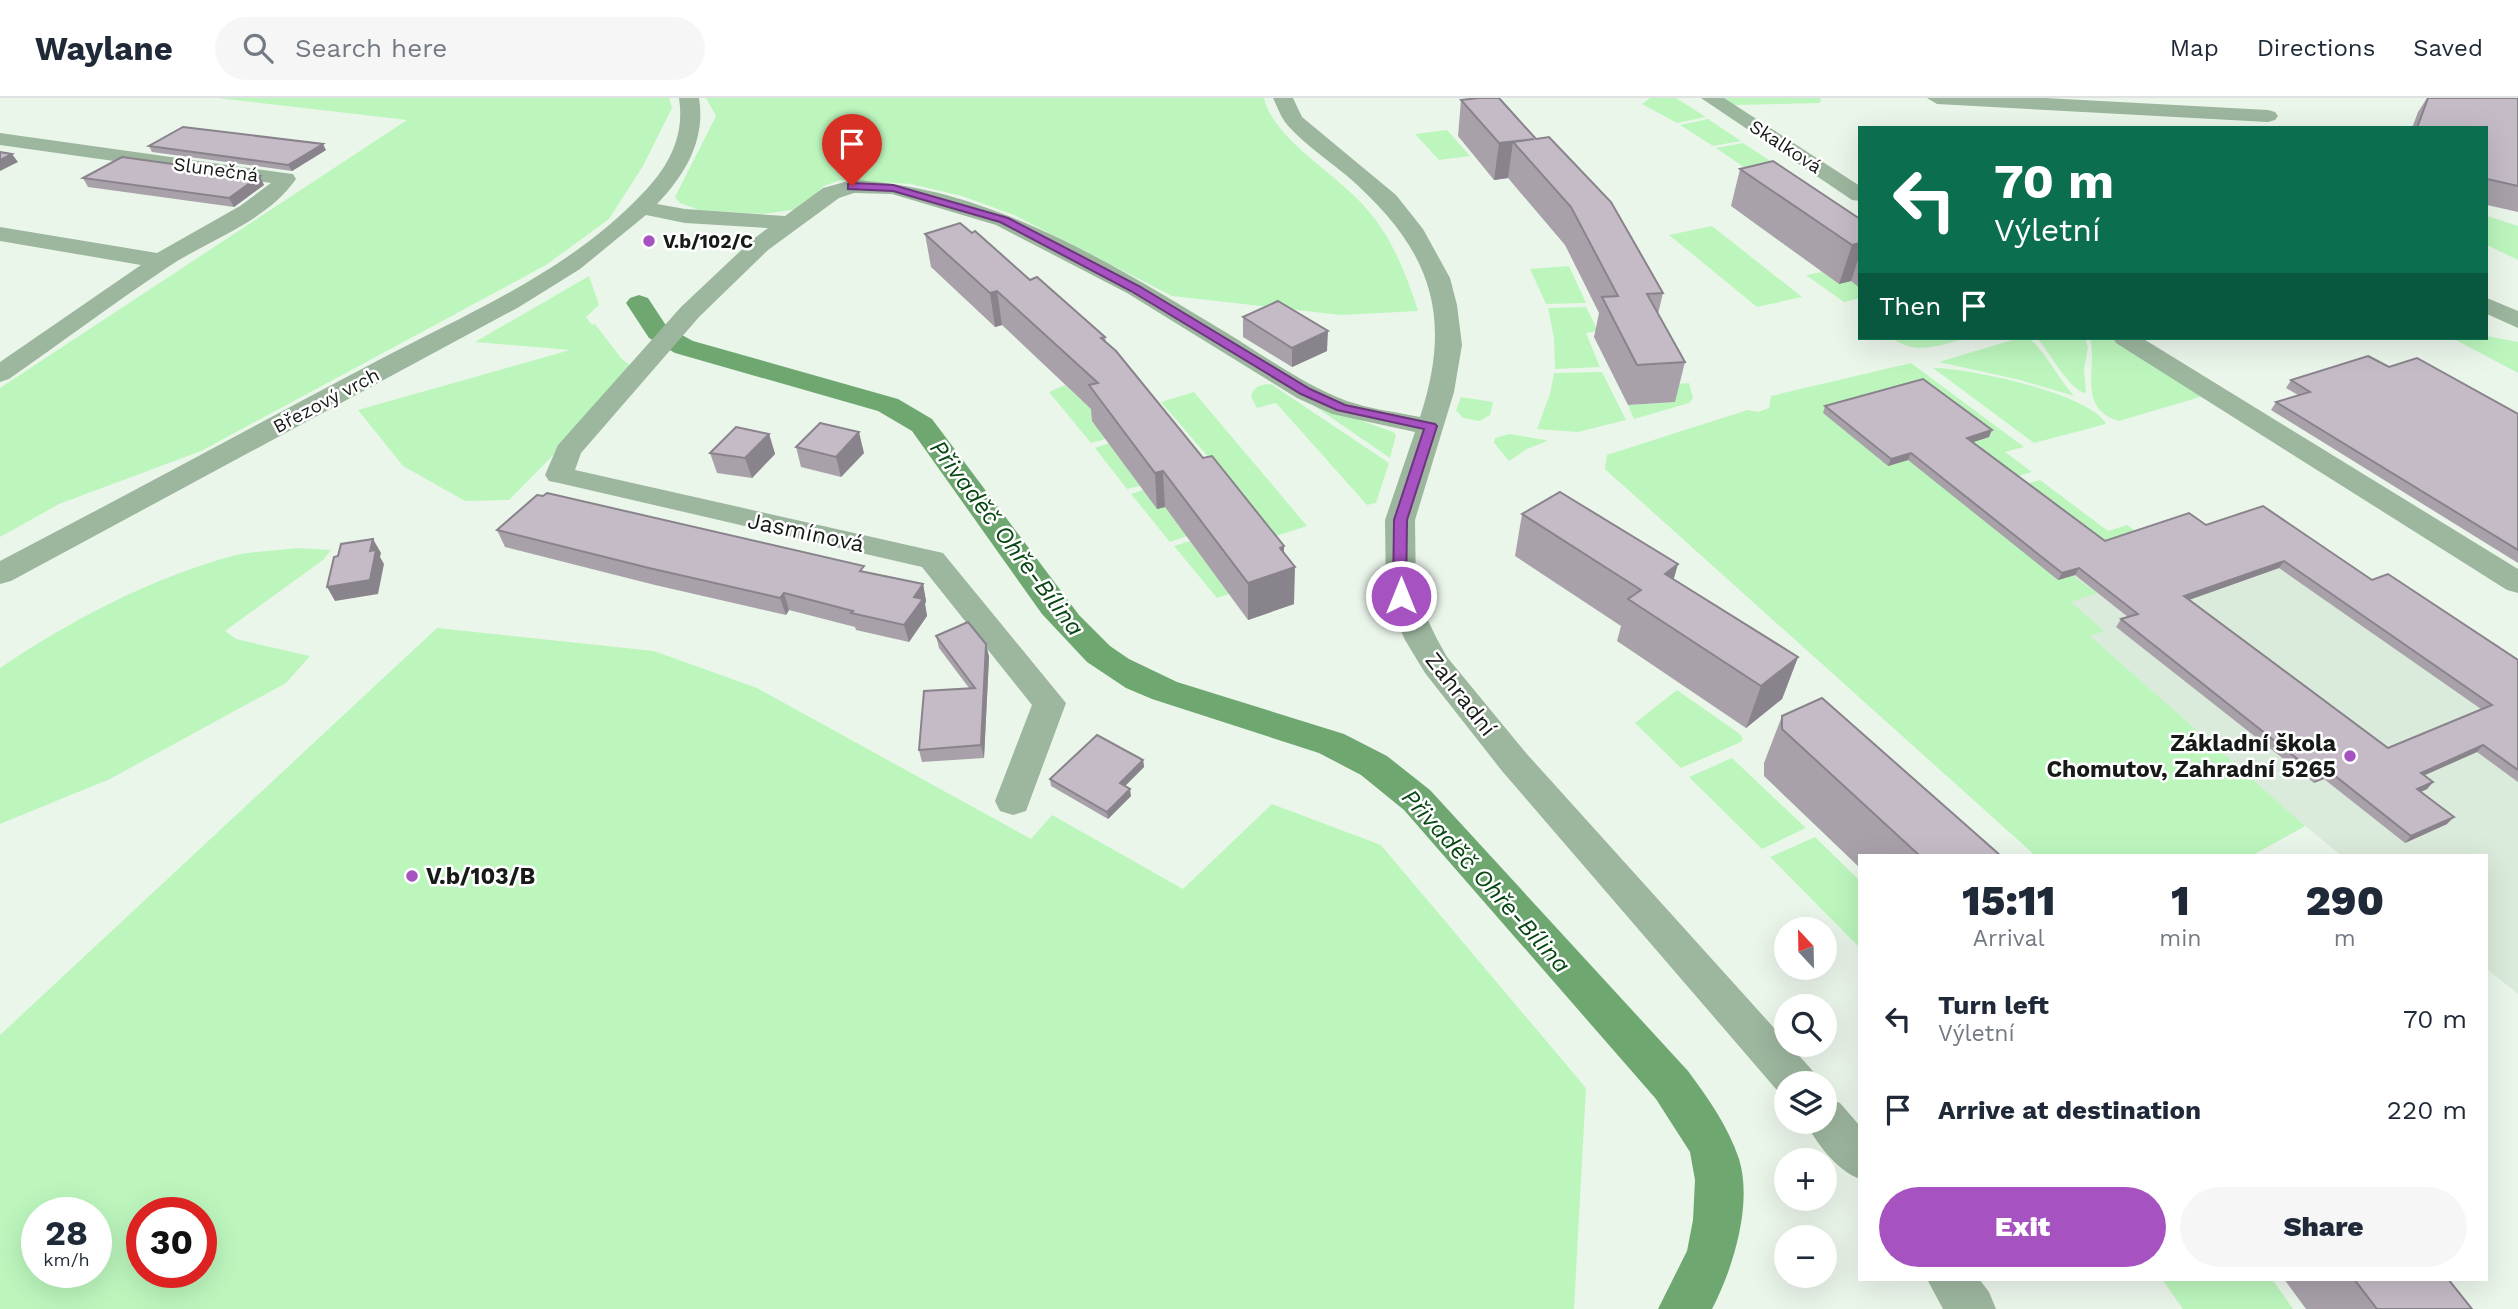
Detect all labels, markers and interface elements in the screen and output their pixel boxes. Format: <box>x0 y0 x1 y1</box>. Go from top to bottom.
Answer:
search box <box>215 17 705 80</box>
text: Waylane <box>35 29 173 68</box>
icon: search <box>239 29 277 67</box>
text: Search here <box>295 33 447 63</box>
text: Map <box>2170 34 2219 62</box>
text: Directions <box>2257 34 2375 62</box>
text: Saved <box>2413 34 2483 62</box>
pin <box>822 114 882 186</box>
street label: Skalková <box>1745 115 1826 178</box>
icon: arrive <box>833 125 871 163</box>
street label: Slunečná <box>172 152 260 187</box>
text: 70 m <box>1994 152 2114 210</box>
icon: left <box>1879 154 1970 245</box>
text: Výletní <box>1994 211 2100 249</box>
place label: V.b/102/C <box>663 230 753 253</box>
marker: V.b/102/C <box>641 233 657 249</box>
icon: arrive <box>1955 287 1993 325</box>
text: Then <box>1879 291 1941 321</box>
street label: Březový vrch <box>269 363 383 438</box>
water label: Přivaděč Ohře-Bílina <box>924 435 1090 642</box>
street label: Jasmínová <box>745 507 867 558</box>
position arrow <box>1364 559 1438 633</box>
street label: Zahradní <box>1420 647 1502 741</box>
place label: Základní škola Chomutov, Zahradní 5265 <box>2046 730 2337 783</box>
marker: Základní škola Chomutov, Zahradní 5265 <box>2342 748 2358 764</box>
water label: Přivaděč Ohře-Bílina <box>1396 783 1576 979</box>
place label: V.b/103/B <box>426 863 535 890</box>
marker: V.b/103/B <box>404 868 420 884</box>
text: 15:11 <box>1962 876 2055 925</box>
text: 1 <box>2171 876 2190 925</box>
text: 290 <box>2306 876 2384 925</box>
north arrow <box>1774 917 1838 980</box>
map controls <box>1774 917 1837 1288</box>
text: Arrival <box>1973 925 2045 952</box>
text: min <box>2159 925 2202 952</box>
text: m <box>2334 925 2356 952</box>
text: Turn left <box>1938 990 2049 1020</box>
button: search <box>1774 994 1837 1057</box>
icon: left <box>1879 1000 1917 1038</box>
text: 70 m <box>2403 1004 2467 1034</box>
text: Výletní <box>1938 1020 2015 1047</box>
button: layers <box>1774 1071 1837 1134</box>
icon: arrive <box>1879 1091 1917 1129</box>
text: Arrive at destination <box>1938 1095 2201 1125</box>
text: 220 m <box>2387 1095 2467 1125</box>
button: + <box>1774 1148 1837 1211</box>
button: Exit <box>1879 1187 2166 1267</box>
button: Share <box>2180 1187 2467 1267</box>
speed limit sign: 30 <box>126 1197 217 1288</box>
text: 28 <box>45 1212 88 1254</box>
button: − <box>1774 1225 1837 1288</box>
text: km/h <box>43 1249 90 1270</box>

